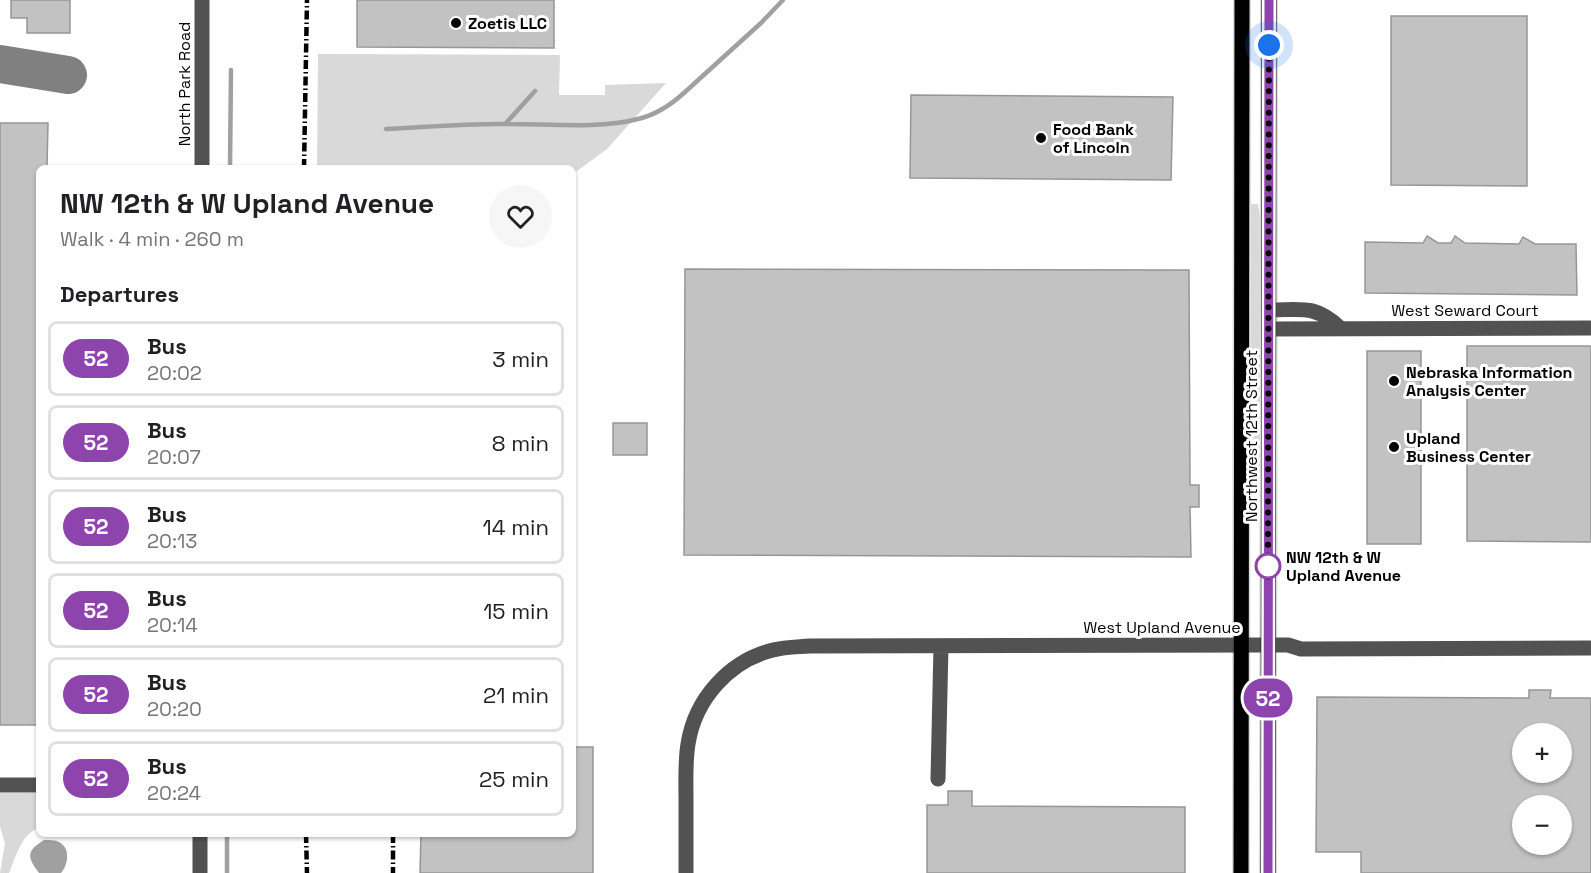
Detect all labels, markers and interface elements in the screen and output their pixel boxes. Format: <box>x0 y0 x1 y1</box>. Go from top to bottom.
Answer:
place label: Zoetis LLC <box>468 13 547 34</box>
marker: Zoetis LLC <box>449 16 463 30</box>
street label: North Park Road <box>174 22 195 146</box>
your location <box>1254 30 1284 60</box>
place label: Food Bank of Lincoln <box>1053 119 1134 158</box>
marker: Food Bank of Lincoln <box>1034 131 1048 145</box>
text: NW 12th & W Upland Avenue <box>60 185 434 221</box>
button: heart <box>489 185 552 248</box>
text: Walk · 4 min · 260 m <box>60 226 244 252</box>
text: Departures <box>60 280 179 308</box>
street label: West Seward Court <box>1391 300 1539 321</box>
text: Bus <box>147 332 187 360</box>
text: 52 <box>84 345 108 372</box>
text: 3 min <box>492 345 549 373</box>
street label: Northwest 12th Street <box>1241 350 1262 522</box>
text: 20:02 <box>147 360 202 386</box>
place label: Nebraska Information Analysis Center <box>1406 362 1572 401</box>
marker: Nebraska Information Analysis Center <box>1387 374 1401 388</box>
text: Bus <box>147 416 187 444</box>
place label: Upland Business Center <box>1406 428 1531 467</box>
text: 52 <box>84 429 108 456</box>
text: 8 min <box>492 429 549 457</box>
marker: Upland Business Center <box>1387 440 1401 454</box>
text: 20:07 <box>147 444 201 470</box>
text: Bus <box>147 500 187 528</box>
text: 52 <box>84 513 108 540</box>
text: 14 min <box>483 513 549 541</box>
text: 20:13 <box>147 528 197 554</box>
place label: NW 12th & W Upland Avenue <box>1286 547 1401 586</box>
marker: NW 12th & W Upland Avenue <box>1255 553 1281 579</box>
text: Bus <box>147 584 187 612</box>
text: 52 <box>84 597 108 624</box>
text: 15 min <box>483 597 549 625</box>
text: 20:14 <box>147 612 198 638</box>
street label: West Upland Avenue <box>1083 617 1241 638</box>
text: Bus <box>147 668 187 696</box>
line badge: 52 <box>1241 678 1295 718</box>
text: 52 <box>84 681 108 708</box>
text: 21 min <box>483 681 549 709</box>
text: 52 <box>1256 685 1280 712</box>
text: 20:20 <box>147 696 202 722</box>
map controls <box>1512 723 1572 855</box>
button: + <box>1512 723 1572 783</box>
text: Bus <box>147 752 187 780</box>
text: 52 <box>84 765 108 792</box>
text: 25 min <box>479 765 549 793</box>
text: 20:24 <box>147 780 201 806</box>
button: − <box>1512 795 1572 855</box>

